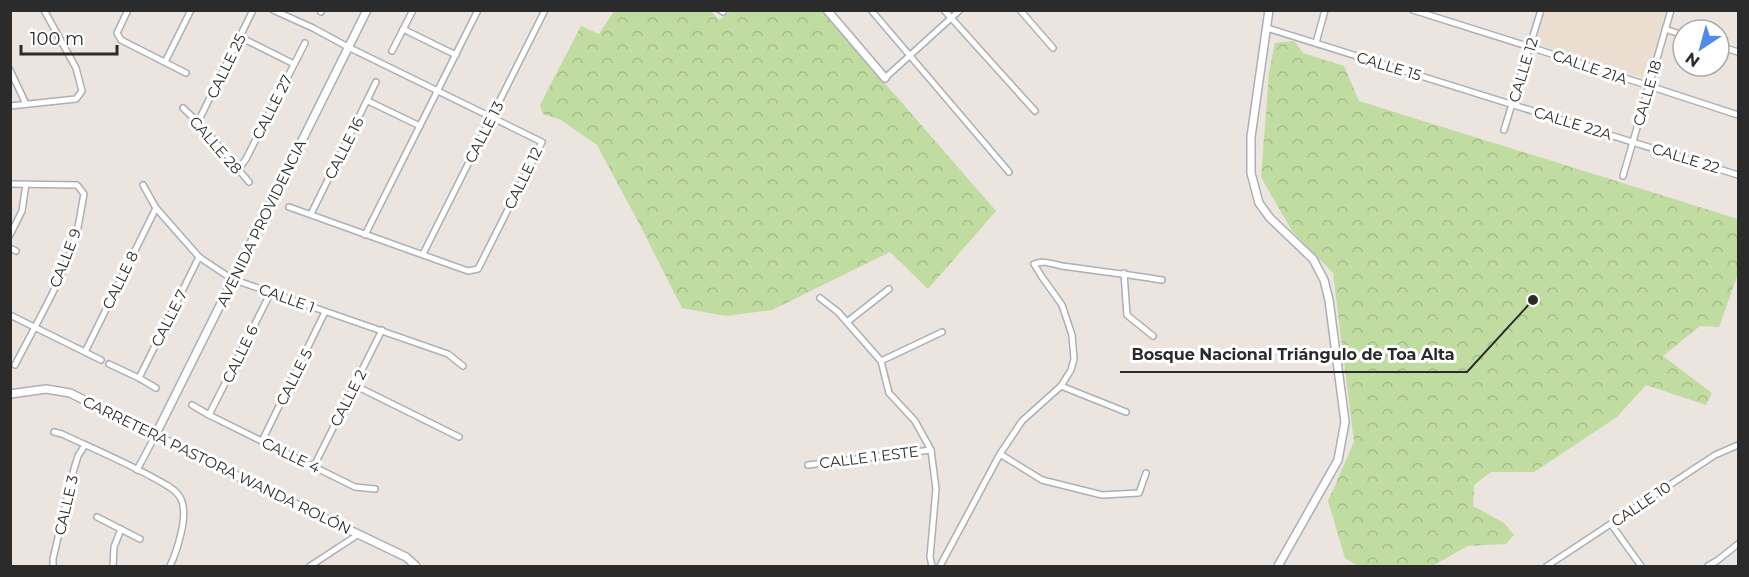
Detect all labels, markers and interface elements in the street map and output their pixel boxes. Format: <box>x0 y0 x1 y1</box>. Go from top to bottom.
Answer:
scale bar <box>21 18 117 56</box>
north arrow <box>1671 18 1731 78</box>
text: 100 m <box>30 28 84 50</box>
street label: CALLE 25 <box>202 30 250 102</box>
street label: CALLE 12 <box>1504 35 1542 105</box>
street label: CALLE 21A <box>1550 45 1630 89</box>
street label: CALLE 15 <box>1354 47 1424 85</box>
text: N <box>1682 48 1703 71</box>
street label: CALLE 18 <box>1629 58 1665 128</box>
street label: CALLE 27 <box>248 71 296 143</box>
street label: CALLE 13 <box>460 98 508 166</box>
street label: CALLE 22A <box>1532 102 1615 144</box>
street label: CALLE 28 <box>186 112 246 178</box>
street label: CALLE 16 <box>320 114 368 182</box>
street label: AVENIDA PROVIDENCIA <box>212 136 310 309</box>
street label: CALLE 22 <box>1650 139 1722 177</box>
street label: CALLE 12 <box>500 144 546 212</box>
street label: CALLE 9 <box>45 226 85 290</box>
street label: CALLE 8 <box>98 248 142 312</box>
street label: CALLE 1 <box>256 279 318 317</box>
street label: CALLE 7 <box>147 286 192 350</box>
street label: CALLE 6 <box>218 322 262 386</box>
callout: Bosque Nacional Triángulo de Toa Alta <box>1120 338 1467 372</box>
street label: CALLE 5 <box>272 345 316 409</box>
text: Bosque Nacional Triángulo de Toa Alta <box>1131 345 1455 364</box>
street label: CALLE 2 <box>326 366 370 430</box>
street label: CARRETERA PASTORA WANDA ROLÓN <box>80 392 354 538</box>
street label: CALLE 4 <box>259 433 323 477</box>
street label: CALLE 1 ESTE <box>818 441 920 473</box>
street label: CALLE 3 <box>50 473 82 537</box>
street label: CALLE 10 <box>1607 477 1675 531</box>

